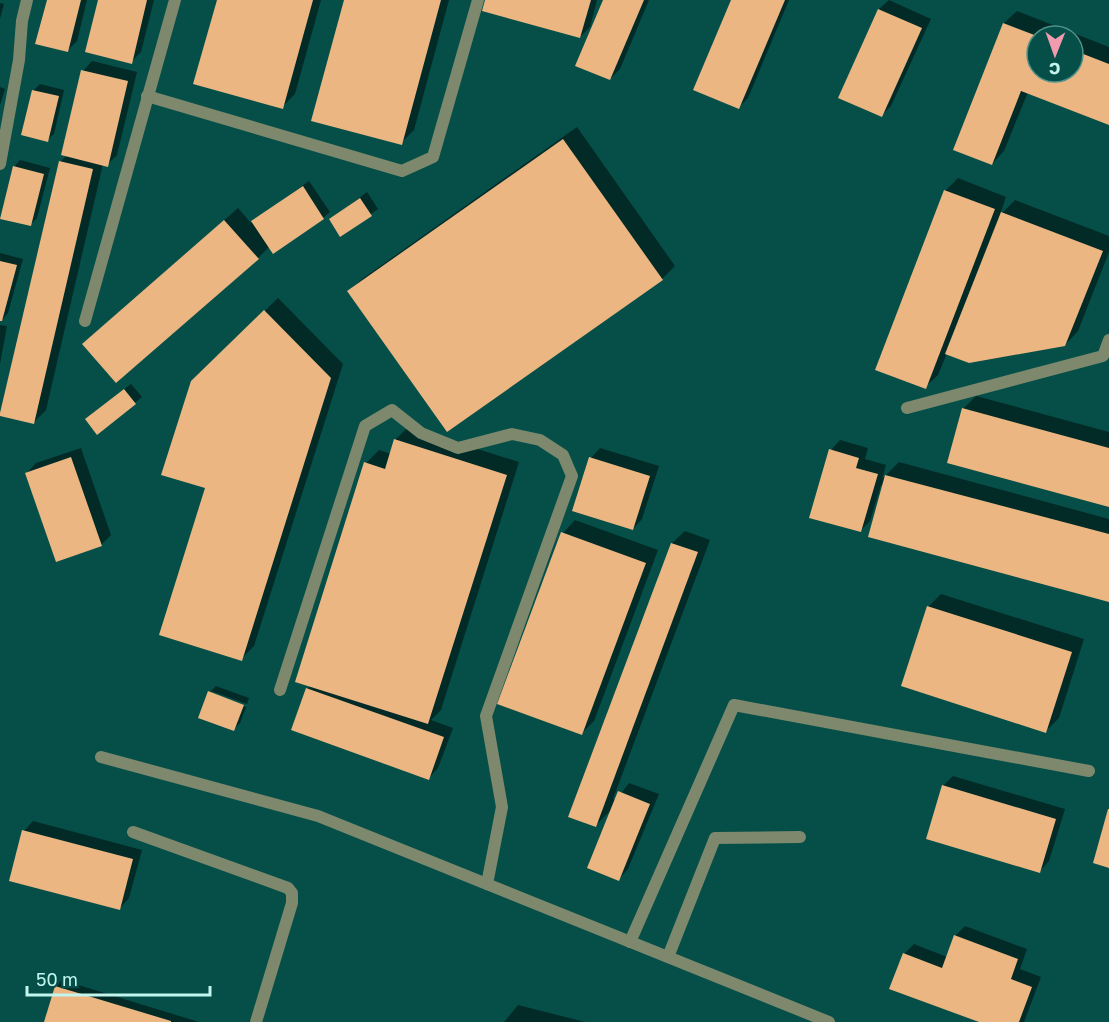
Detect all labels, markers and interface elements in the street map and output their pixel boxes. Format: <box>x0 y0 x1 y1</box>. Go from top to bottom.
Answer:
north arrow <box>1025 24 1085 84</box>
text: С <box>1049 59 1061 79</box>
scale bar <box>27 959 210 997</box>
text: 50 m <box>36 968 78 990</box>

